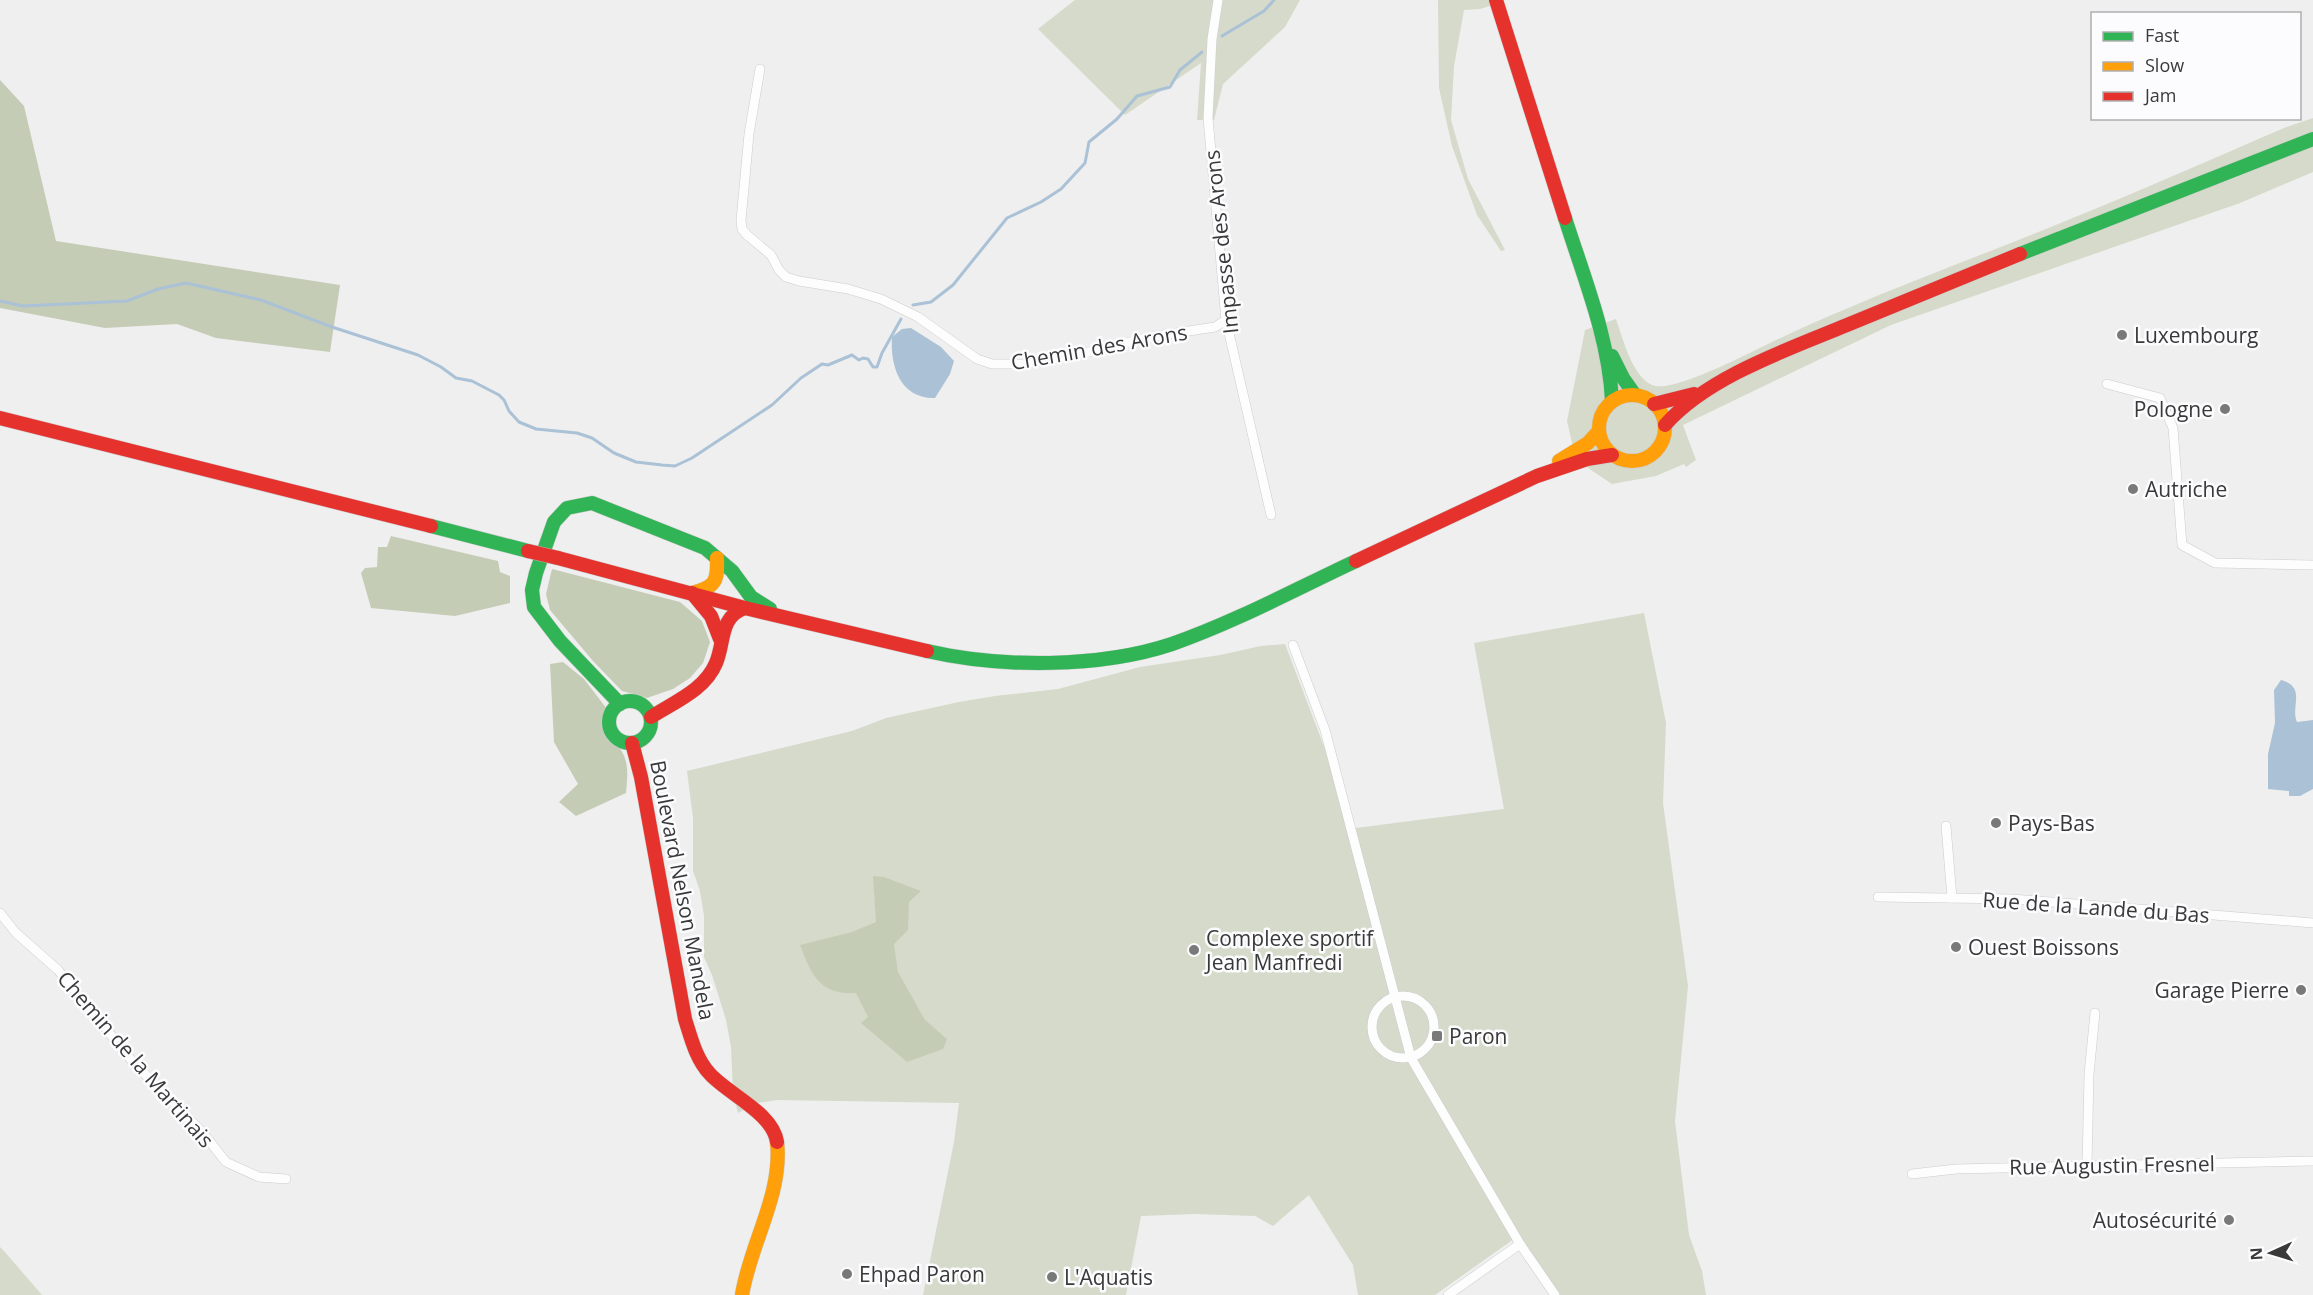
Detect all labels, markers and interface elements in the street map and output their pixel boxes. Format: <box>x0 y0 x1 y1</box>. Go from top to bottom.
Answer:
legend <box>2091 12 2301 120</box>
text: Fast <box>2145 23 2179 47</box>
text: Slow <box>2145 53 2184 77</box>
text: Jam <box>2143 83 2177 107</box>
street label: Impasse des Arons <box>1197 149 1245 335</box>
street label: Chemin des Arons <box>1009 318 1189 376</box>
place label: Luxembourg <box>2134 321 2258 349</box>
marker: Luxembourg <box>2115 328 2129 342</box>
place label: Pologne <box>2134 395 2213 423</box>
marker: Pologne <box>2218 402 2232 416</box>
place label: Autriche <box>2145 475 2227 503</box>
marker: Autriche <box>2126 482 2140 496</box>
street label: Boulevard Nelson Mandela <box>644 758 722 1022</box>
place label: Pays-Bas <box>2008 809 2095 837</box>
marker: Pays-Bas <box>1989 816 2003 830</box>
street label: Rue de la Lande du Bas <box>1981 885 2211 929</box>
place label: Complexe sportif Jean Manfredi <box>1204 924 1375 976</box>
place label: Ouest Boissons <box>1968 933 2119 961</box>
marker: Ouest Boissons <box>1949 940 1963 954</box>
marker: Complexe sportif Jean Manfredi <box>1187 943 1201 957</box>
street label: Chemin de la Martinais <box>52 965 220 1153</box>
place label: Garage Pierre <box>2154 976 2289 1004</box>
marker: Garage Pierre <box>2294 983 2308 997</box>
place label: Paron <box>1449 1022 1507 1050</box>
marker: Paron <box>1430 1029 1444 1043</box>
street label: Rue Augustin Fresnel <box>2009 1149 2215 1181</box>
place label: Autosécurité <box>2093 1206 2217 1234</box>
marker: Autosécurité <box>2222 1213 2236 1227</box>
north arrow <box>2241 1223 2301 1283</box>
text: N <box>2245 1247 2267 1261</box>
place label: Ehpad Paron <box>859 1260 985 1288</box>
place label: L'Aquatis <box>1064 1263 1153 1291</box>
marker: Ehpad Paron <box>840 1267 854 1281</box>
marker: L'Aquatis <box>1045 1270 1059 1284</box>

